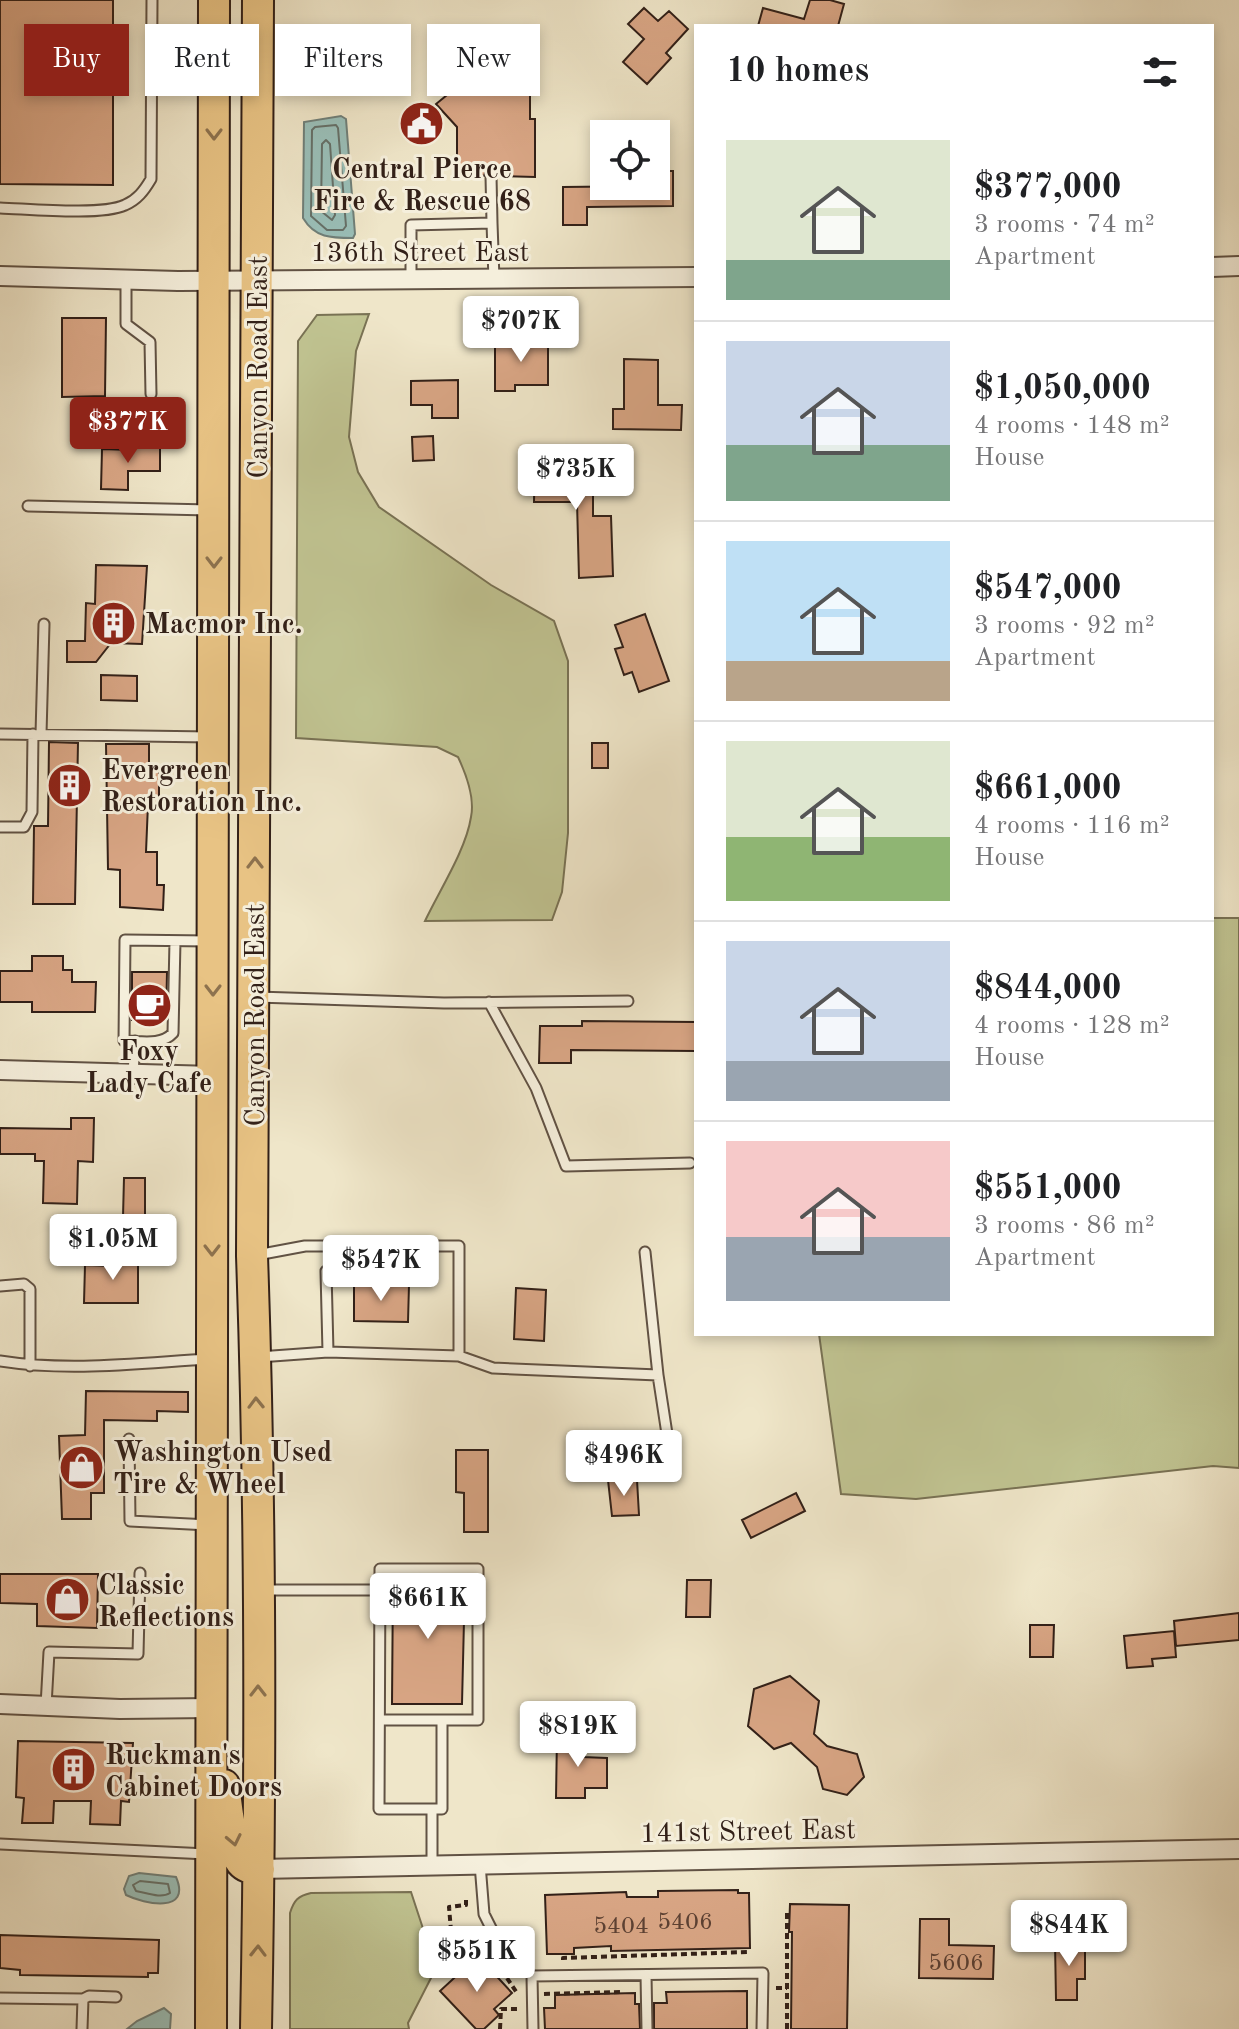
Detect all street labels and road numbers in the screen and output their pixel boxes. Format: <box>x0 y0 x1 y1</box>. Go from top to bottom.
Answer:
street label: 136th Street East <box>311 240 529 268</box>
street label: Canyon Road East <box>246 255 274 479</box>
street label: Canyon Road East <box>243 903 271 1127</box>
street label: 141st Street East <box>640 1817 856 1849</box>

